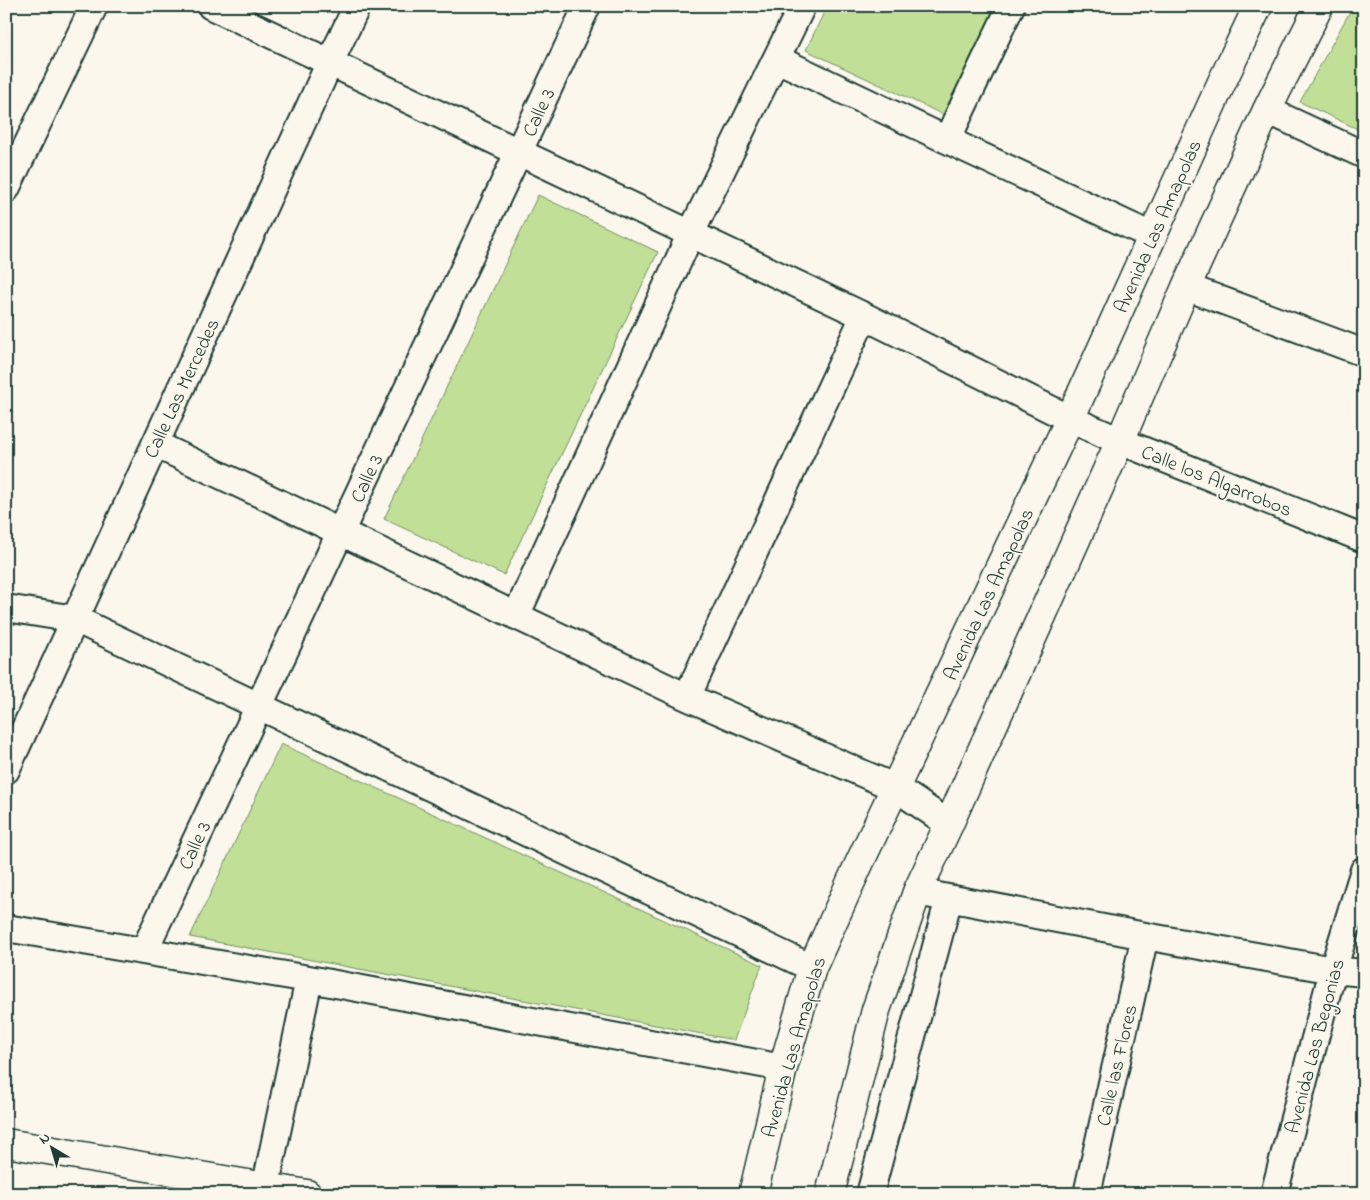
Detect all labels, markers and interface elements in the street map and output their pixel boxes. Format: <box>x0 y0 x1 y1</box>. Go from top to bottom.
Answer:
street label: Calle 3 <box>516 84 564 142</box>
street label: Avenida Las Amapolas <box>1108 136 1211 318</box>
street label: Calle Las Mercedes <box>138 314 228 464</box>
street label: Calle los Algarrobos <box>1136 439 1296 527</box>
street label: Calle 3 <box>344 450 392 508</box>
street label: Avenida Las Amapolas <box>938 504 1043 686</box>
street label: Calle 3 <box>172 817 220 875</box>
street label: Avenida Las Amapolas <box>756 954 835 1142</box>
street label: Avenida Las Begonias <box>1279 956 1355 1137</box>
street label: Calle las Flores <box>1090 1002 1146 1129</box>
north arrow <box>28 1122 78 1172</box>
text: N <box>35 1128 55 1150</box>

